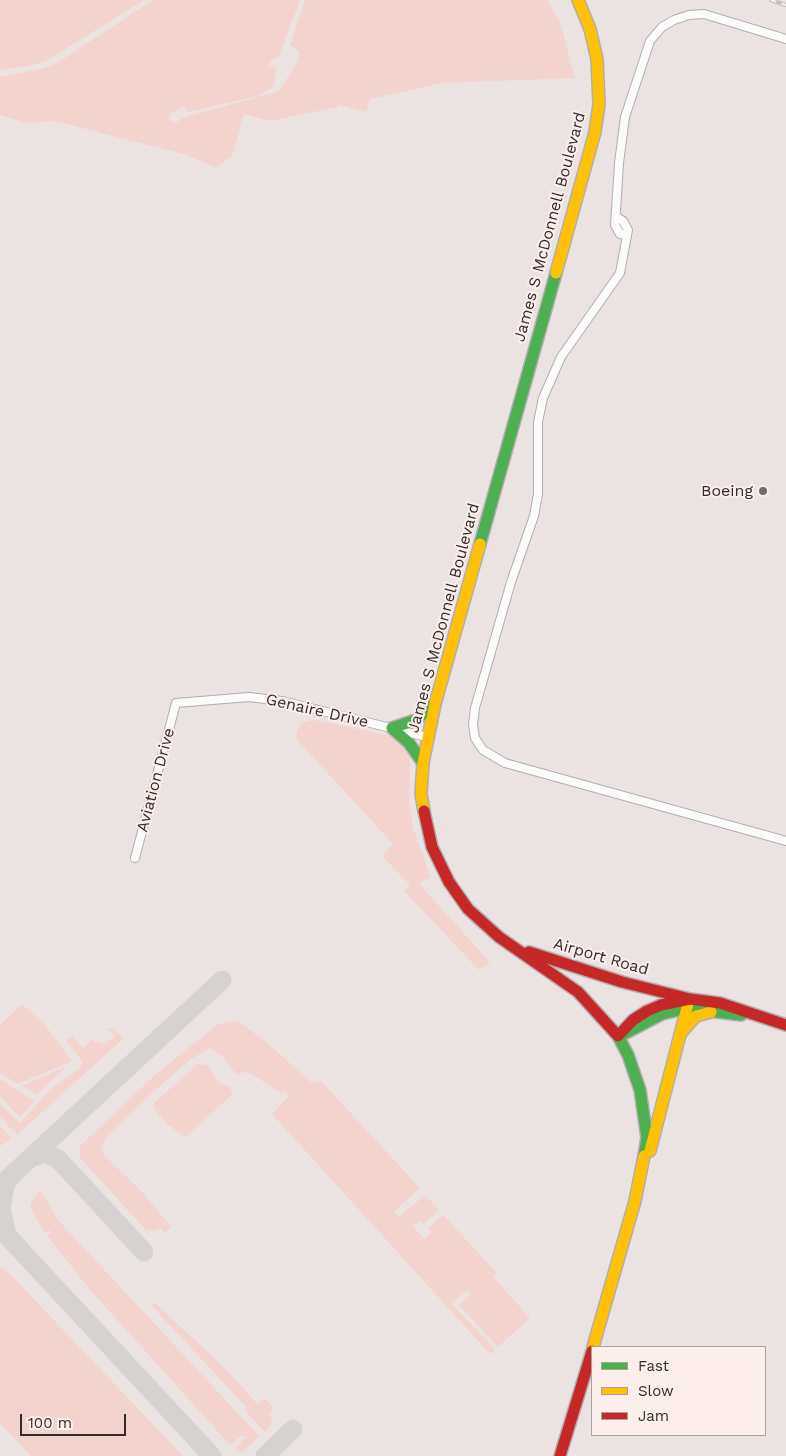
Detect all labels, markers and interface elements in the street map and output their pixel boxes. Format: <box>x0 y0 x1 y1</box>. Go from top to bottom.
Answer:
street label: James S McDonnell Boulevard <box>510 110 590 344</box>
place label: Boeing <box>701 481 753 501</box>
marker: Boeing <box>757 485 769 497</box>
street label: James S McDonnell Boulevard <box>404 501 484 735</box>
street label: Genaire Drive <box>264 690 370 732</box>
street label: Aviation Drive <box>133 726 179 834</box>
street label: Airport Road <box>551 934 651 980</box>
legend <box>591 1346 766 1436</box>
text: Fast <box>638 1357 669 1375</box>
text: Slow <box>638 1382 674 1400</box>
scale bar <box>22 1404 129 1436</box>
text: Jam <box>638 1407 669 1425</box>
text: 100 m <box>28 1414 72 1432</box>

